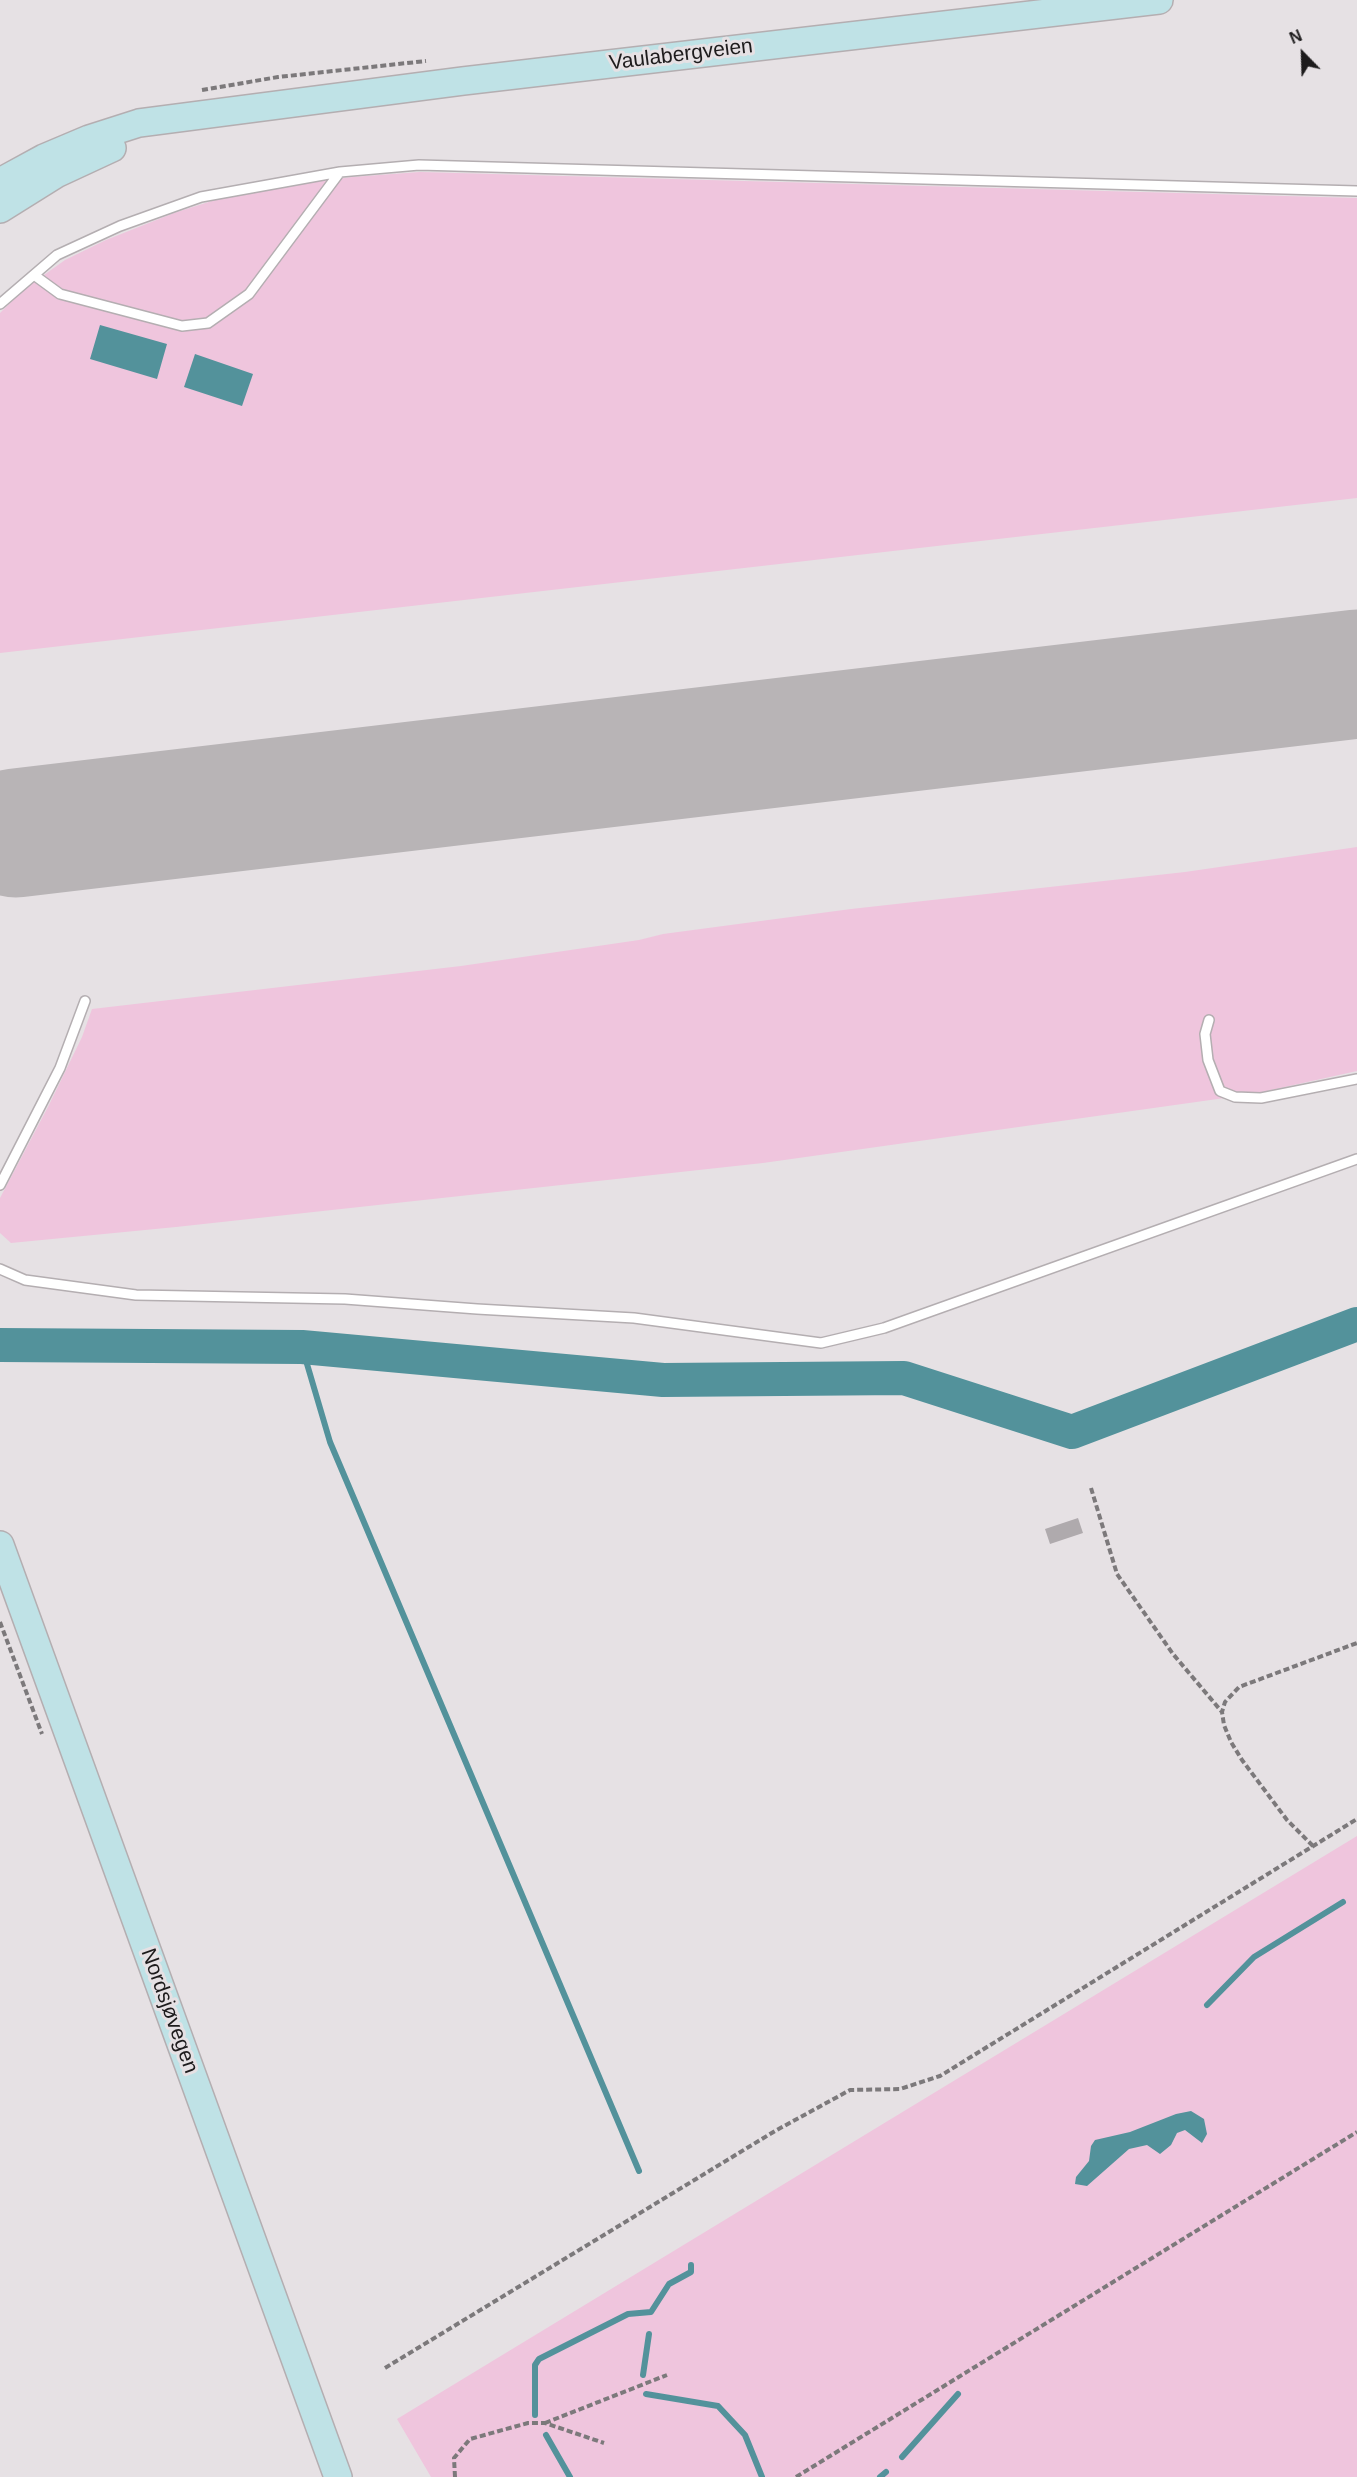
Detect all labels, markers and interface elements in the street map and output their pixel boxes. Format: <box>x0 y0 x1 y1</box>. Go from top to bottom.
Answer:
north arrow <box>1273 24 1333 84</box>
text: N <box>1287 27 1304 47</box>
street label: Vaulabergveien <box>608 34 754 76</box>
street label: Nordsjøvegen <box>135 1945 203 2077</box>

